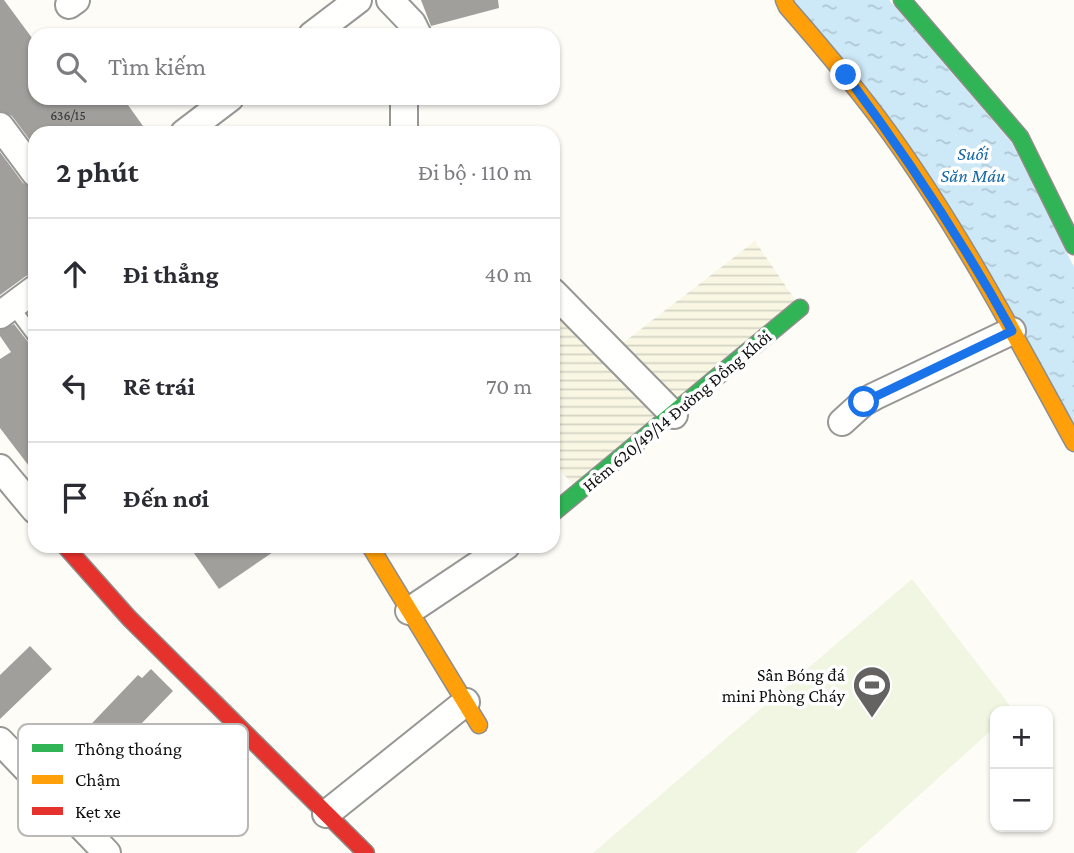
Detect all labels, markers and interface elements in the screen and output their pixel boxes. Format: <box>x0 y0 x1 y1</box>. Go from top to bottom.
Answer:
search box <box>28 28 560 105</box>
icon: search <box>52 48 90 86</box>
text: Tìm kiếm <box>108 52 206 81</box>
route end <box>830 59 861 90</box>
house number: 636/15 <box>50 107 86 123</box>
water label: Suối Săn Máu <box>940 143 1006 186</box>
text: 2 phút <box>56 155 139 188</box>
text: Đi bộ · 110 m <box>418 159 532 185</box>
icon: ahead <box>56 255 94 293</box>
text: Đi thẳng <box>123 260 219 289</box>
text: 40 m <box>484 261 532 287</box>
street label: Hẻm 620/49/14 Đường Đồng Khởi <box>579 326 776 496</box>
icon: left <box>56 367 94 405</box>
text: Rẽ trái <box>123 372 195 401</box>
text: 70 m <box>486 373 532 399</box>
route start <box>848 386 879 417</box>
icon: arrive <box>56 479 94 517</box>
text: Đến nơi <box>123 484 209 513</box>
sports icon: Sân Bóng đá mini Phòng Cháy <box>851 664 893 719</box>
place label: Sân Bóng đá mini Phòng Cháy <box>722 665 846 706</box>
map controls <box>990 706 1053 832</box>
button: + <box>990 706 1053 769</box>
legend <box>18 724 248 836</box>
text: Thông thoáng <box>75 738 182 759</box>
text: Chậm <box>75 769 120 790</box>
button: − <box>990 769 1053 832</box>
text: Kẹt xe <box>75 801 121 822</box>

